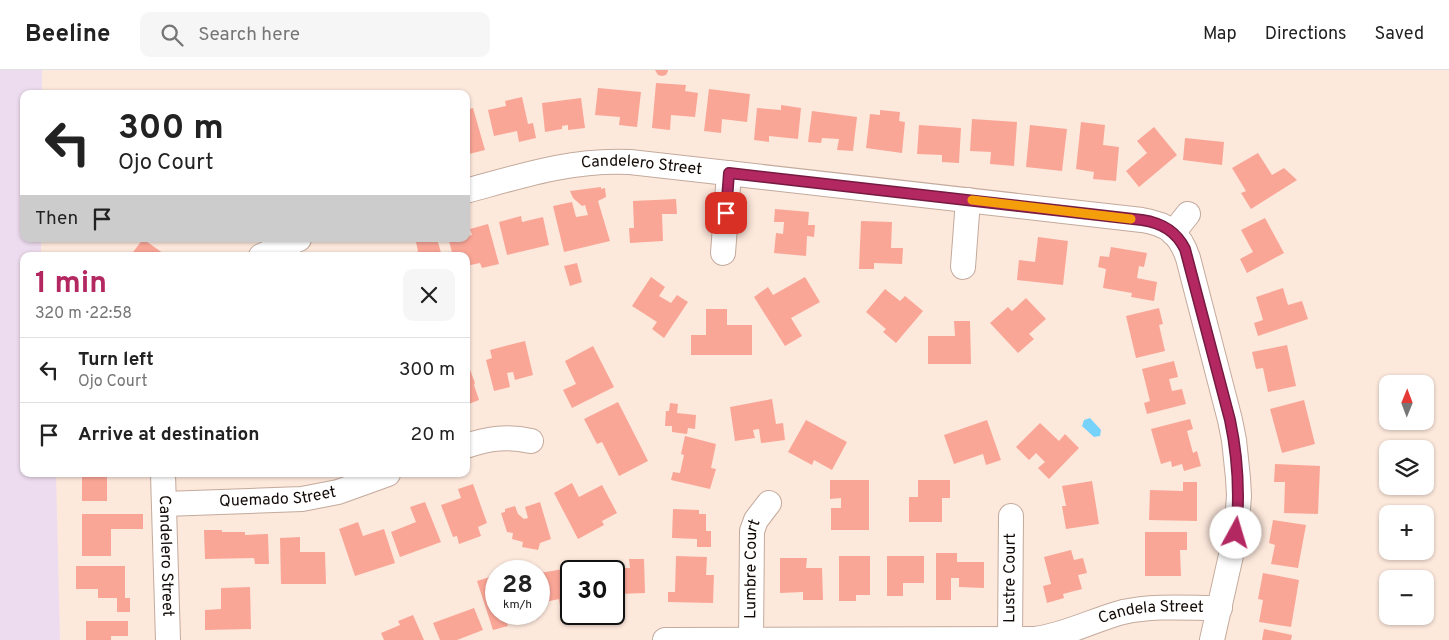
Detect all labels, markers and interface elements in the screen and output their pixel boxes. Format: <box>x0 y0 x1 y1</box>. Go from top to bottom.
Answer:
search box <box>140 12 490 57</box>
text: Beeline <box>25 20 110 50</box>
icon: search <box>158 21 186 49</box>
text: Search here <box>198 23 300 47</box>
text: Map <box>1203 23 1237 46</box>
text: Directions <box>1265 23 1347 46</box>
text: Saved <box>1375 23 1424 46</box>
text: 300 m <box>118 107 224 151</box>
icon: left <box>35 110 100 175</box>
text: Ojo Court <box>118 150 213 177</box>
street label: Candelero Street <box>580 152 703 180</box>
pin <box>705 192 747 234</box>
icon: arrive <box>712 199 740 227</box>
icon: arrive <box>88 205 116 233</box>
text: Then <box>35 207 78 231</box>
text: 1 min <box>35 266 107 303</box>
button: close <box>403 269 455 321</box>
text: 320 m · 22:58 <box>35 304 132 324</box>
text: Turn left <box>78 348 154 372</box>
icon: left <box>35 356 63 384</box>
text: 300 m <box>399 358 455 382</box>
text: Ojo Court <box>78 372 147 392</box>
north arrow <box>1379 375 1434 430</box>
map controls <box>1379 375 1434 625</box>
icon: arrive <box>35 421 63 449</box>
text: Arrive at destination <box>78 423 259 447</box>
text: 20 m <box>411 423 455 447</box>
button: layers <box>1379 440 1434 495</box>
street label: Quemado Street <box>219 483 338 512</box>
street label: Candelero Street <box>154 495 177 617</box>
button: + <box>1379 505 1434 560</box>
position arrow <box>1209 506 1261 558</box>
street label: Lumbre Court <box>741 516 765 619</box>
street label: Lustre Court <box>1000 533 1021 623</box>
speed limit sign: 30 <box>560 560 625 625</box>
text: 28 <box>502 570 533 602</box>
button: − <box>1379 570 1434 625</box>
text: km/h <box>503 597 532 613</box>
street label: Candela Street <box>1096 597 1204 629</box>

